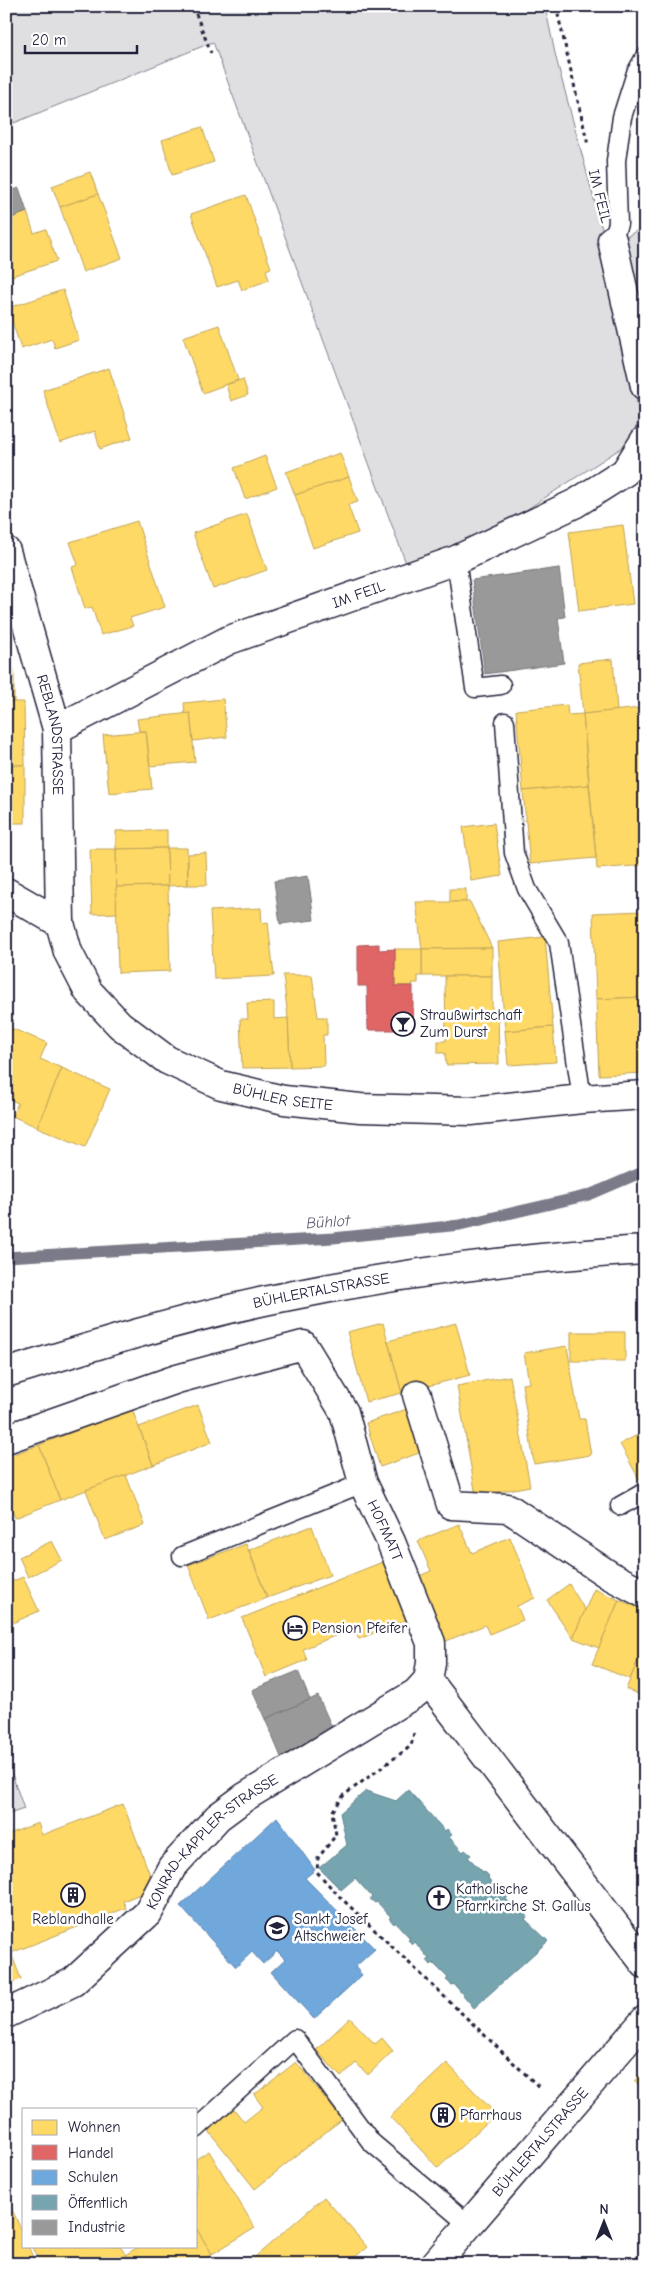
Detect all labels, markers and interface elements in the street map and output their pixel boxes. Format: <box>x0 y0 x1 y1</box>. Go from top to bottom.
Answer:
scale bar <box>25 22 138 54</box>
text: 20 m <box>32 31 66 49</box>
street label: IM FEIL <box>585 167 615 225</box>
street label: IM FEIL <box>330 577 388 612</box>
street label: REBLANDSTRASSE <box>33 672 67 795</box>
place label: Straußwirtschaft Zum Durst <box>420 1006 523 1041</box>
bar icon: Straußwirtschaft Zum Durst <box>390 1011 416 1037</box>
street label: BÜHLER SEITE <box>231 1079 334 1114</box>
water label: Bühlot <box>305 1211 351 1233</box>
street label: BÜHLERTALSTRASSE <box>251 1269 390 1312</box>
street label: HOFMATT <box>363 1497 407 1564</box>
hotel icon: Pension Pfeifer <box>282 1615 308 1641</box>
place label: Pension Pfeifer <box>312 1619 407 1637</box>
street label: KONRAD-KAPPLER-STRASSE <box>142 1770 281 1913</box>
place label: Katholische Pfarrkirche St. Gallus <box>456 1880 591 1915</box>
building icon: Reblandhalle <box>60 1882 86 1908</box>
church icon: Katholische Pfarrkirche St. Gallus <box>426 1885 452 1911</box>
place label: Reblandhalle <box>32 1910 114 1928</box>
place label: Sankt Josef Altschweier <box>294 1910 368 1945</box>
school or university icon: Sankt Josef Altschweier <box>264 1915 290 1941</box>
street label: BÜHLERTALSTRASSE <box>488 2084 592 2200</box>
building icon: Pfarrhaus <box>430 2102 456 2128</box>
place label: Pfarrhaus <box>460 2106 522 2124</box>
legend <box>22 2108 198 2248</box>
text: Wohnen <box>68 2118 121 2136</box>
text: Handel <box>68 2144 114 2162</box>
text: Schulen <box>68 2168 118 2186</box>
text: Öffentlich <box>68 2194 128 2212</box>
north arrow <box>578 2198 628 2248</box>
text: N <box>599 2201 609 2218</box>
text: Industrie <box>68 2218 126 2236</box>

